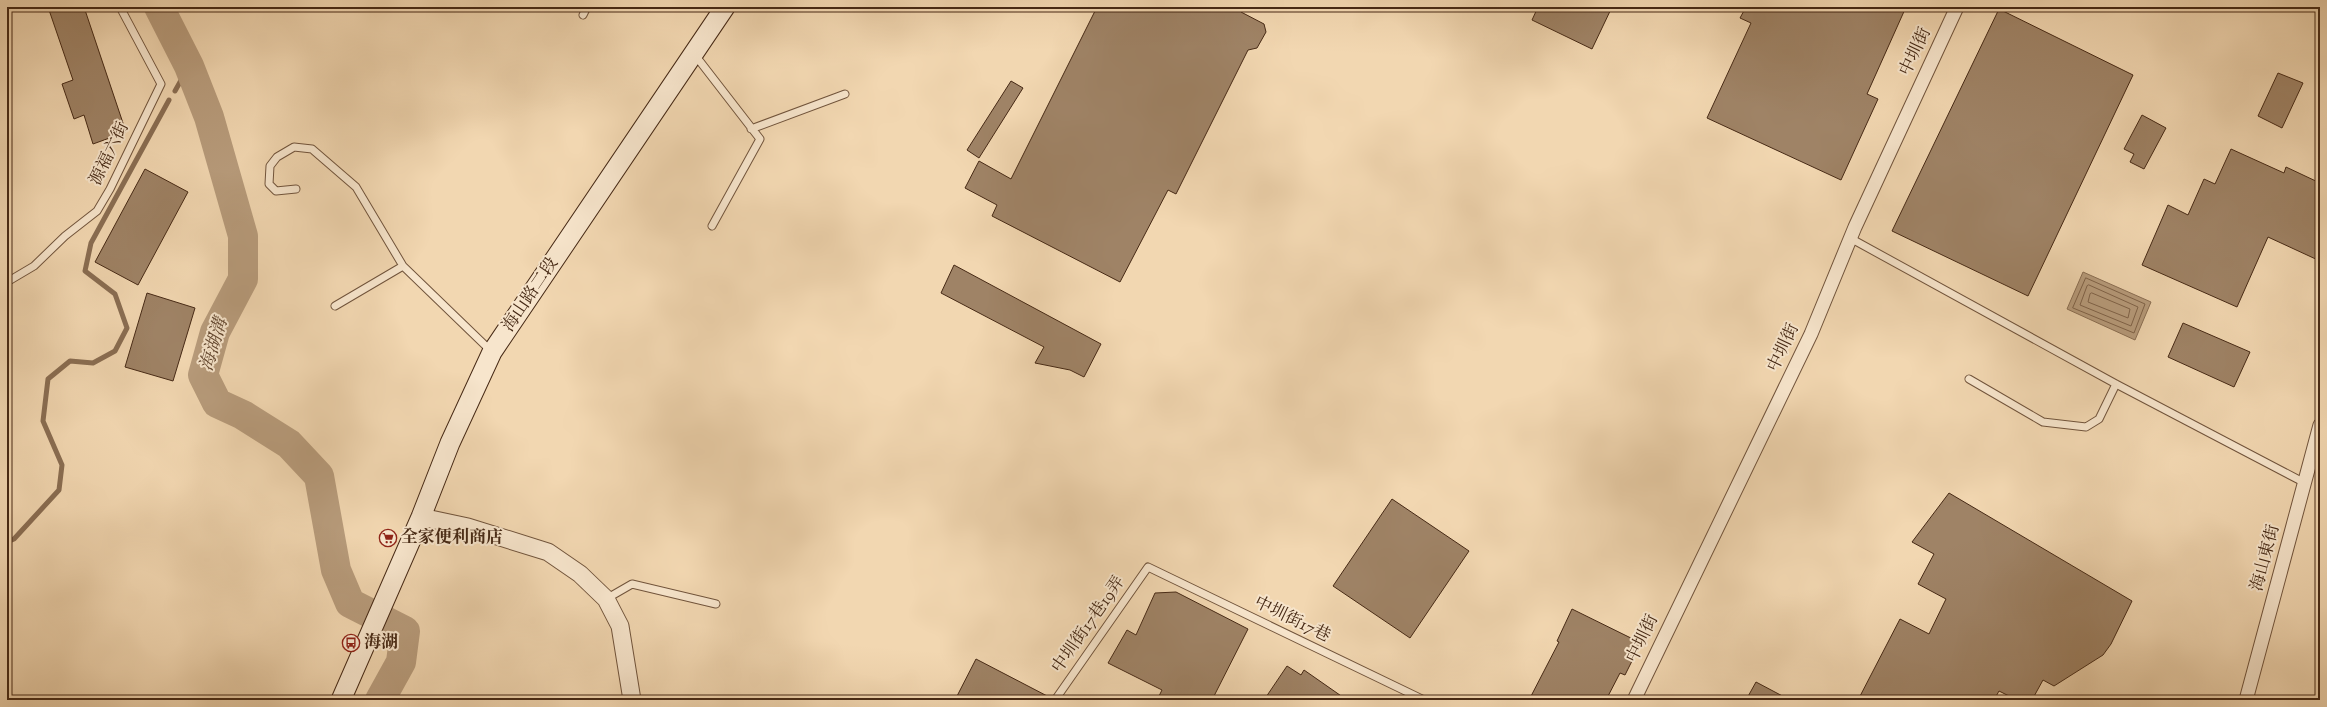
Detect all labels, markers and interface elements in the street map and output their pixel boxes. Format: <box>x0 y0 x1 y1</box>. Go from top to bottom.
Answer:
street label: 中圳街 <box>1894 24 1938 80</box>
street label: 源福六街 <box>84 118 136 190</box>
street label: 海山路二段 <box>497 253 565 337</box>
water label: 海湖溝 <box>195 313 236 375</box>
street label: 中圳街 <box>1762 320 1806 376</box>
street label: 海山東街 <box>2246 522 2286 594</box>
place label: 全家便利商店 <box>401 526 503 550</box>
supermarket icon: 全家便利商店 <box>378 528 398 548</box>
street label: 中圳街17巷19弄 <box>1047 572 1131 678</box>
street label: 中圳街17巷 <box>1250 591 1334 649</box>
street label: 中圳街 <box>1621 611 1665 667</box>
place label: 海湖 <box>364 631 398 655</box>
bus stop icon: 海湖 <box>341 633 361 653</box>

